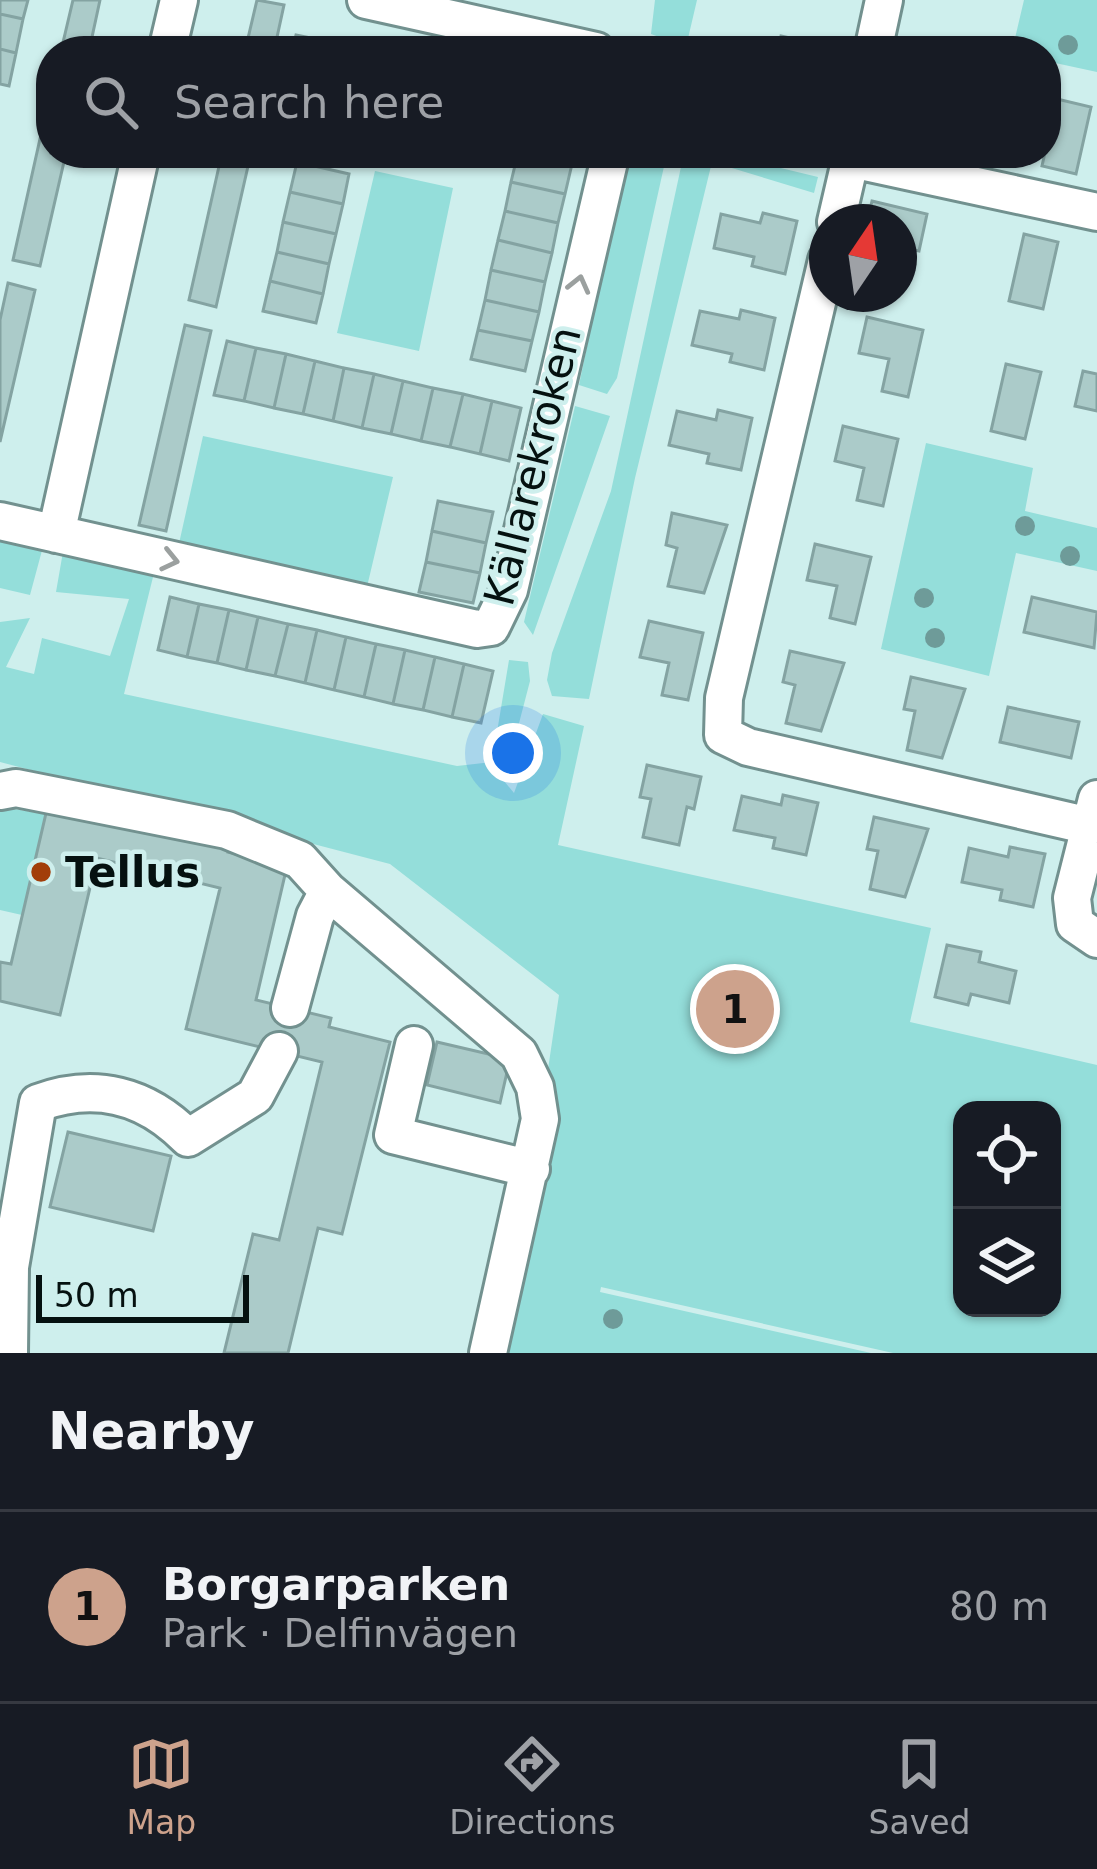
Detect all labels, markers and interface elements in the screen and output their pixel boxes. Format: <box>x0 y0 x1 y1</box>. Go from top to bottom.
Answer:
search box <box>36 36 1061 168</box>
icon: search <box>78 69 144 135</box>
text: Search here <box>174 76 444 129</box>
north arrow <box>809 204 917 312</box>
one-way arrow <box>565 274 590 294</box>
street label: Källarekroken <box>474 322 591 611</box>
one-way arrow <box>159 547 179 572</box>
your location <box>483 723 543 783</box>
place label: Tellus <box>65 848 200 897</box>
marker: Tellus <box>28 859 54 885</box>
pin: 1 <box>696 964 774 1054</box>
map controls <box>953 1101 1061 1317</box>
button: locate <box>953 1101 1061 1209</box>
button: layers <box>953 1209 1061 1317</box>
scale bar <box>36 1269 249 1322</box>
text: 50 m <box>54 1276 139 1315</box>
text: Nearby <box>48 1402 255 1461</box>
text: Borgarparken <box>162 1558 510 1611</box>
text: 1 <box>73 1584 101 1629</box>
text: 80 m <box>949 1584 1049 1629</box>
text: Park · Delfinvägen <box>162 1611 518 1656</box>
tab: Map <box>127 1731 196 1842</box>
tab: Directions <box>449 1731 615 1842</box>
tab: Saved <box>869 1731 970 1842</box>

